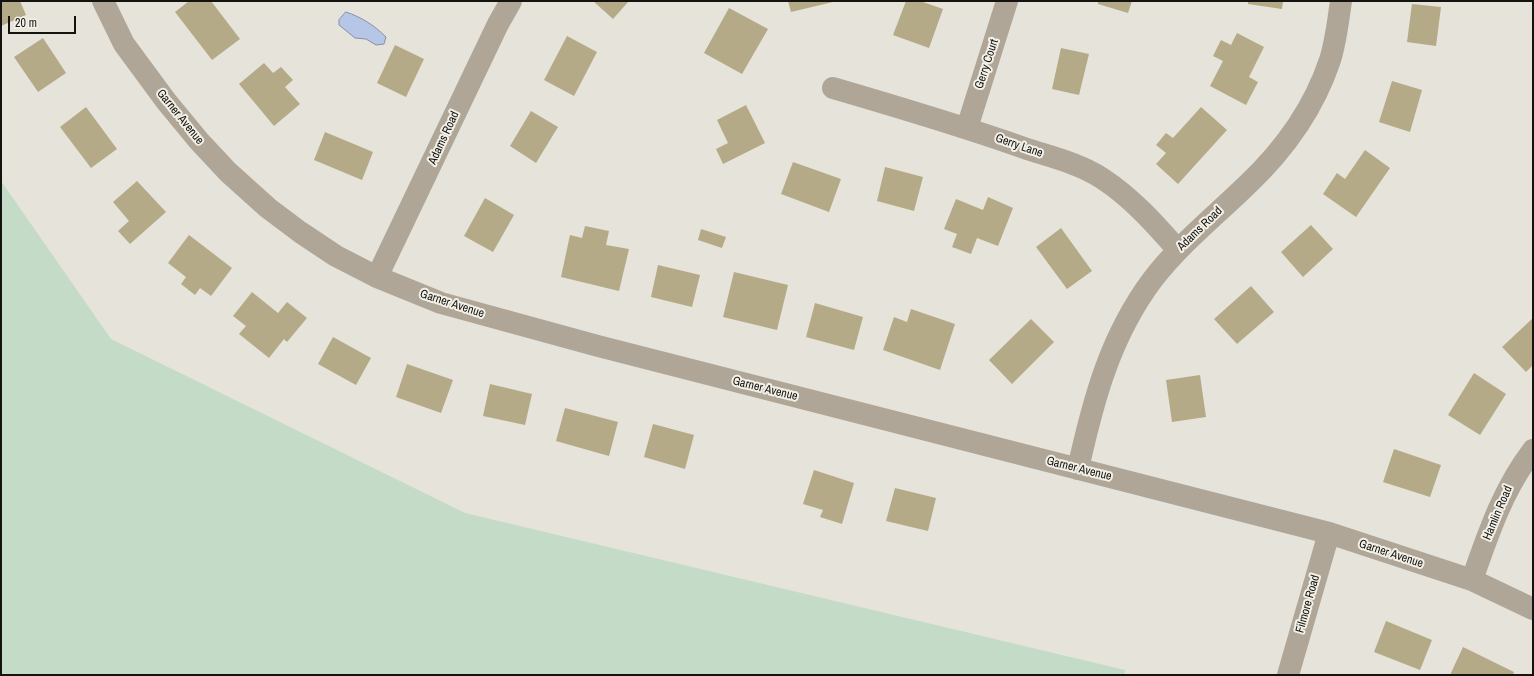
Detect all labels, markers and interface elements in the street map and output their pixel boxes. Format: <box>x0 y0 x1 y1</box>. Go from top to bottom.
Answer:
scale bar <box>10 8 78 34</box>
text: 20 m <box>15 15 37 31</box>
street label: Gerry Court <box>972 37 1002 91</box>
street label: Garner Avenue <box>153 87 207 147</box>
street label: Adams Road <box>425 109 463 167</box>
street label: Gerry Lane <box>993 131 1045 161</box>
street label: Adams Road <box>1175 204 1225 254</box>
street label: Garner Avenue <box>418 287 486 321</box>
street label: Garner Avenue <box>731 374 799 404</box>
street label: Garner Avenue <box>1045 454 1113 484</box>
street label: Hamlin Road <box>1480 484 1516 542</box>
street label: Garner Avenue <box>1357 537 1425 571</box>
street label: Filmore Road <box>1293 573 1323 635</box>

